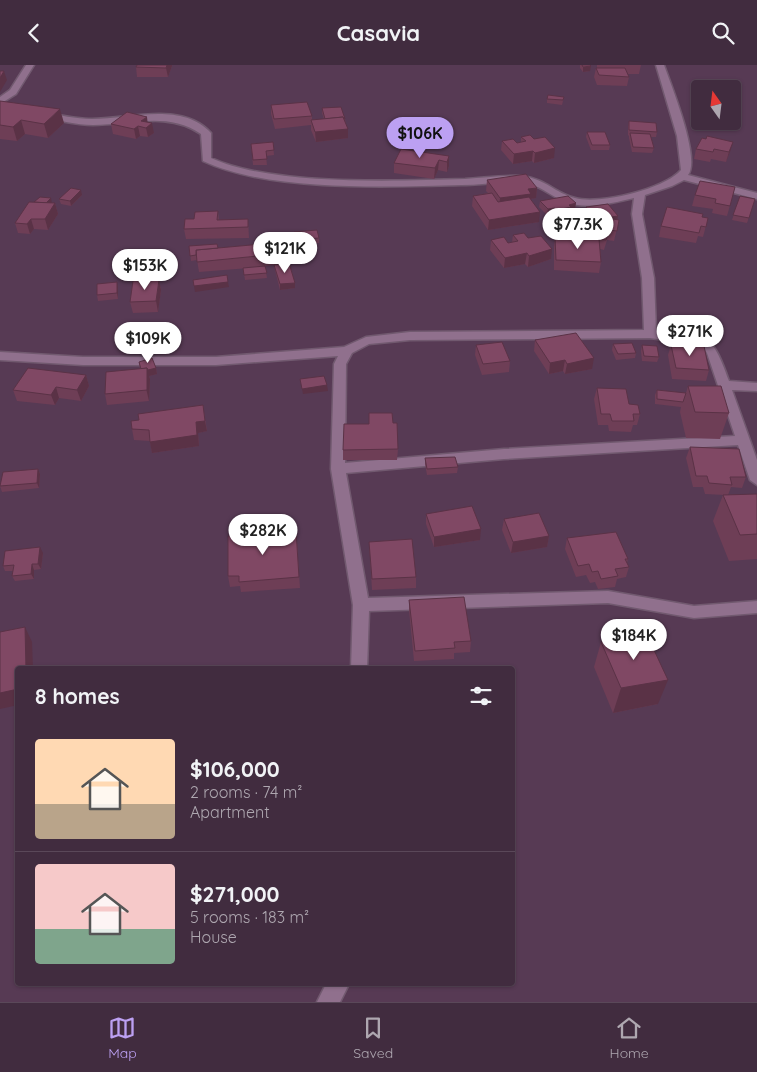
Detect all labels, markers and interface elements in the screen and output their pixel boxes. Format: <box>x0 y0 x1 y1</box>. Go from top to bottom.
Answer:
icon: back <box>20 19 48 47</box>
text: Casavia <box>337 19 420 47</box>
icon: search <box>709 19 737 47</box>
north arrow <box>691 80 741 130</box>
map controls <box>691 80 741 130</box>
pin: $106K <box>385 117 455 159</box>
text: $106K <box>398 123 442 143</box>
pin: $77.3K <box>537 207 619 250</box>
text: $77.3K <box>553 214 603 234</box>
pin: $121K <box>250 231 320 274</box>
text: $121K <box>264 238 306 258</box>
pin: $153K <box>110 249 180 291</box>
text: $153K <box>123 255 167 275</box>
pin: $271K <box>655 315 725 357</box>
pin: $109K <box>113 321 183 364</box>
text: $271K <box>668 321 712 341</box>
text: $109K <box>125 328 171 348</box>
pin: $282K <box>228 513 298 556</box>
text: $282K <box>239 520 287 540</box>
pin: $184K <box>599 619 669 661</box>
text: $184K <box>612 625 656 645</box>
icon: filters <box>467 682 495 710</box>
text: 8 homes <box>35 683 120 709</box>
text: $106,000 <box>190 756 280 782</box>
icon: home <box>75 759 135 819</box>
text: 2 rooms · 74 m² <box>190 782 302 802</box>
text: Apartment <box>190 802 270 822</box>
text: $271,000 <box>190 881 279 907</box>
icon: home <box>75 884 135 944</box>
text: 5 rooms · 183 m² <box>190 907 309 927</box>
text: House <box>190 927 237 947</box>
tab: Map <box>108 1014 137 1062</box>
tab: Saved <box>353 1014 393 1062</box>
tab: Home <box>610 1014 649 1062</box>

